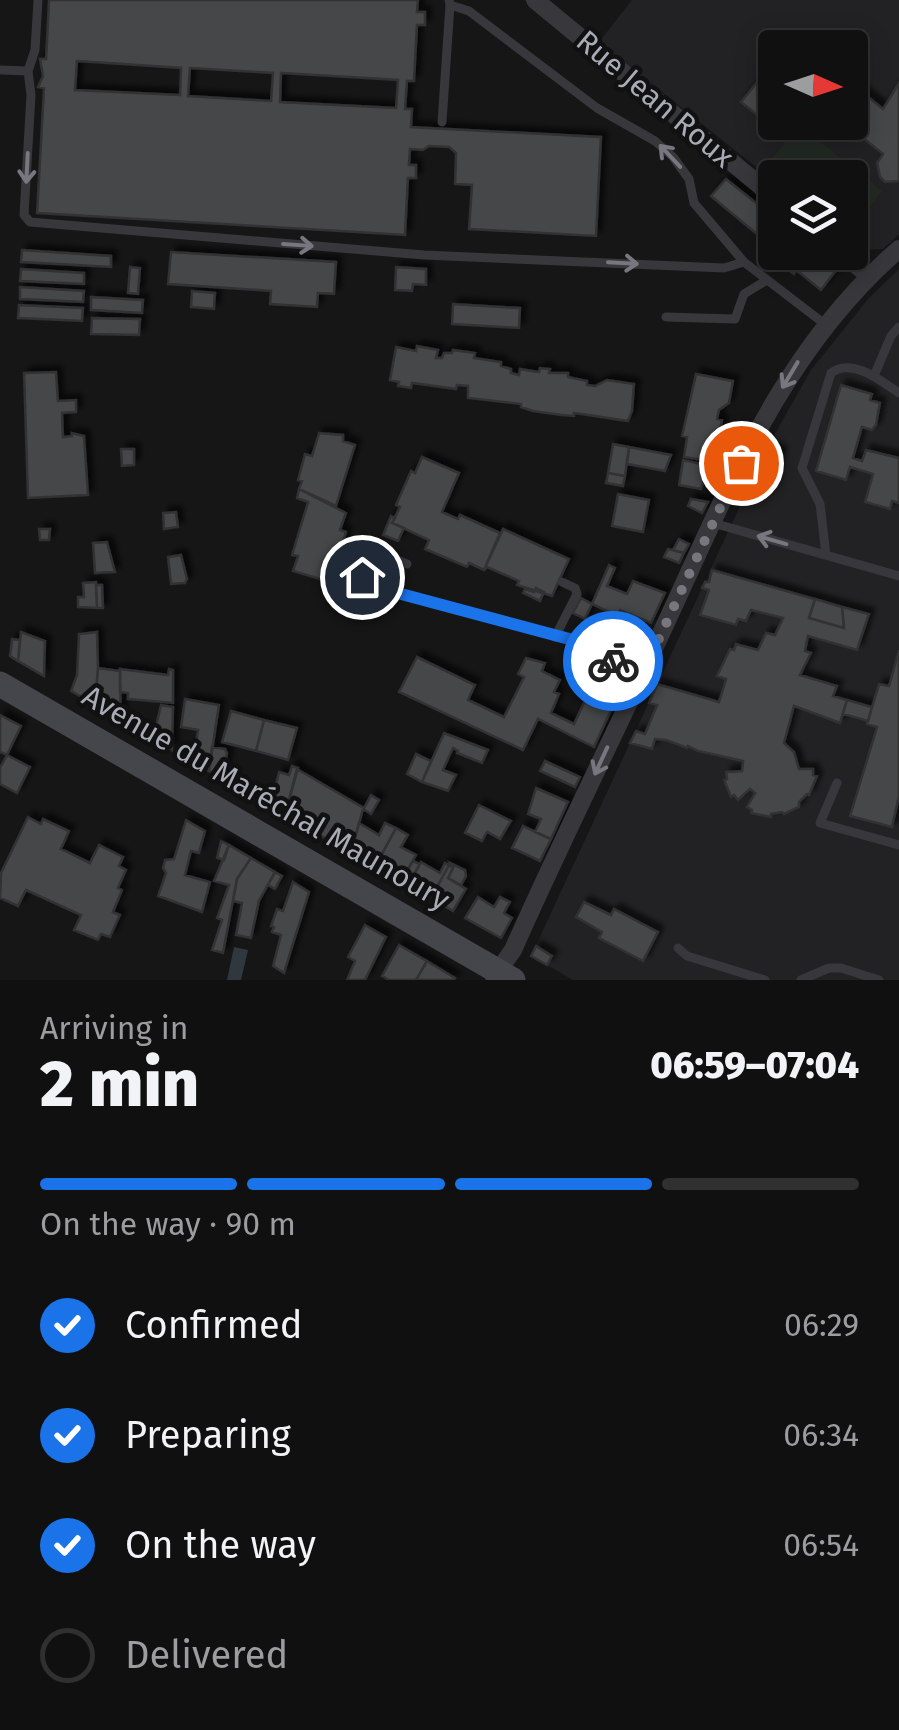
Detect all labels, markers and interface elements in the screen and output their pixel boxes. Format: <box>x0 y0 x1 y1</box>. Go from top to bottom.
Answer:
street label: Rue Jean Roux <box>569 23 741 175</box>
north arrow <box>758 30 868 140</box>
map controls <box>758 30 868 270</box>
one-way arrow <box>658 144 682 168</box>
one-way arrow <box>17 152 36 184</box>
button: layers <box>758 160 868 270</box>
one-way arrow <box>282 235 314 254</box>
one-way arrow <box>606 254 638 273</box>
one-way arrow <box>780 360 800 389</box>
pin <box>699 421 784 506</box>
icon: bag <box>714 436 769 491</box>
one-way arrow <box>757 530 788 548</box>
pin <box>320 535 405 620</box>
icon: home <box>335 550 390 605</box>
courier <box>563 611 663 711</box>
icon: bike <box>586 634 641 689</box>
street label: Avenue du Maréchal Maunoury <box>76 678 456 918</box>
one-way arrow <box>591 745 610 775</box>
text: Arriving in <box>40 1009 188 1047</box>
text: 06:59–07:04 <box>650 1042 859 1088</box>
text: 2 min <box>40 1045 199 1123</box>
text: On the way · 90 m <box>40 1205 296 1243</box>
icon: check <box>40 1298 95 1353</box>
text: Confirmed <box>125 1302 303 1348</box>
text: 06:29 <box>784 1306 859 1344</box>
icon: check <box>40 1408 95 1463</box>
text: Preparing <box>125 1412 291 1458</box>
text: 06:34 <box>783 1416 859 1454</box>
icon: check <box>40 1518 95 1573</box>
text: On the way <box>125 1522 316 1568</box>
text: 06:54 <box>783 1526 859 1564</box>
text: Delivered <box>125 1632 288 1678</box>

